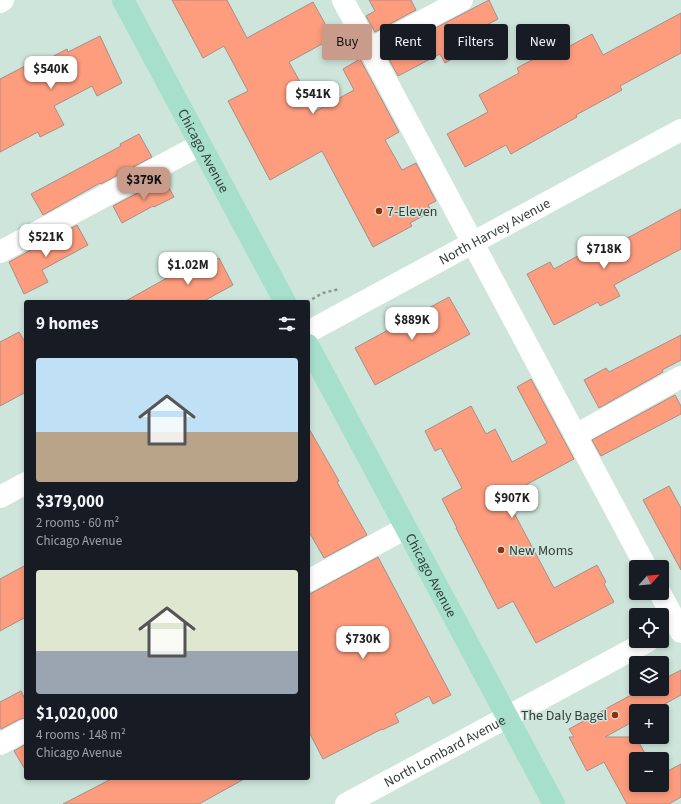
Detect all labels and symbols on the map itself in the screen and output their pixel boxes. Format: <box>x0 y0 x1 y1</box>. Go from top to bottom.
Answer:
pin: $540K <box>23 56 79 90</box>
pin: $541K <box>285 81 341 115</box>
street label: Chicago Avenue <box>172 106 234 197</box>
pin: $379K <box>116 167 172 201</box>
street label: North Harvey Avenue <box>436 194 554 270</box>
place label: 7-Eleven <box>387 202 437 222</box>
marker: 7-Eleven <box>374 206 384 216</box>
pin: $521K <box>18 224 74 258</box>
pin: $718K <box>576 236 632 270</box>
pin: $1.02M <box>155 252 221 286</box>
pin: $889K <box>384 307 440 341</box>
pin: $907K <box>484 485 540 519</box>
street label: Chicago Avenue <box>400 530 461 621</box>
place label: New Moms <box>509 541 573 561</box>
marker: New Moms <box>496 545 506 555</box>
north arrow <box>629 560 669 600</box>
pin: $730K <box>335 626 391 660</box>
place label: The Daly Bagel <box>521 706 607 726</box>
marker: The Daly Bagel <box>610 710 620 720</box>
street label: North Lombard Avenue <box>381 711 510 793</box>

